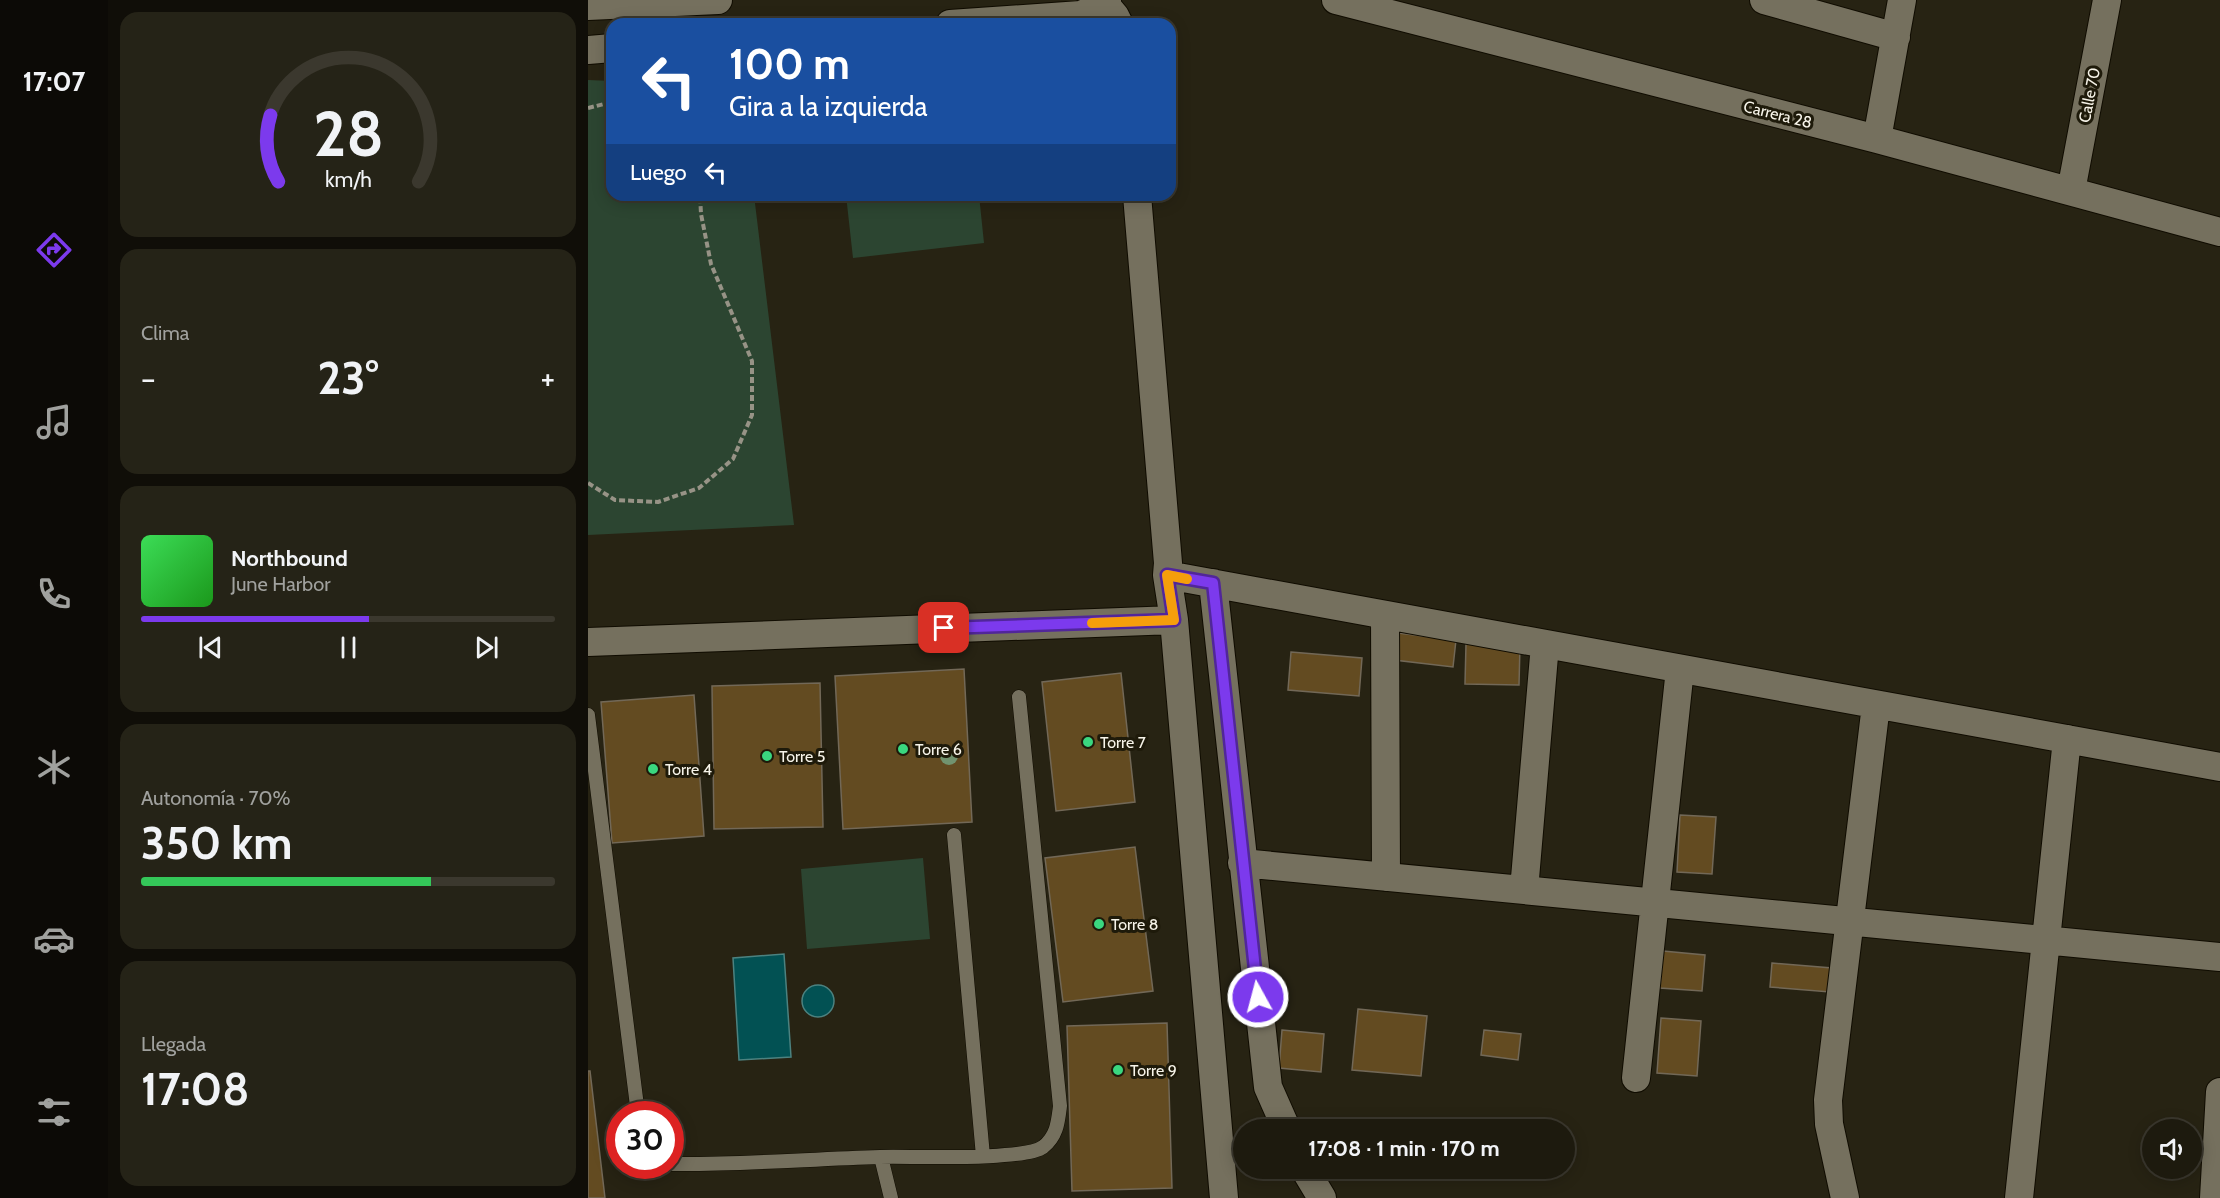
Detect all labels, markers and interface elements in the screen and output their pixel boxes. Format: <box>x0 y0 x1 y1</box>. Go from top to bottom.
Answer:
text: 100 m <box>729 38 850 90</box>
icon: left <box>630 42 708 120</box>
text: 17:07 <box>23 65 85 98</box>
street label: Calle 70 <box>2075 66 2104 124</box>
text: Gira a la izquierda <box>729 90 928 123</box>
text: 28 <box>313 96 383 172</box>
street label: Carrera 28 <box>1742 97 1814 132</box>
icon: left <box>699 156 732 189</box>
text: Luego <box>630 159 687 186</box>
text: km/h <box>325 166 371 192</box>
icon: directions <box>33 229 75 271</box>
text: Clima <box>141 321 189 345</box>
text: 23° <box>317 351 379 405</box>
text: − <box>141 358 156 398</box>
text: + <box>540 358 555 398</box>
icon: music <box>33 401 75 443</box>
text: Northbound <box>231 545 348 572</box>
text: June Harbor <box>231 572 331 596</box>
icon: phone <box>33 573 75 615</box>
pin <box>918 602 969 653</box>
icon: arrive <box>927 611 960 644</box>
icon: previous <box>194 631 227 664</box>
icon: pause <box>332 631 365 664</box>
icon: next <box>470 631 503 664</box>
place label: Torre 7 <box>1100 733 1146 752</box>
marker: Torre 7 <box>1081 735 1095 749</box>
place label: Torre 6 <box>915 740 962 759</box>
marker: Torre 6 <box>896 742 910 756</box>
icon: climate <box>33 746 75 788</box>
place label: Torre 5 <box>779 747 825 766</box>
marker: Torre 5 <box>760 749 774 763</box>
place label: Torre 4 <box>665 760 712 779</box>
marker: Torre 4 <box>646 762 660 776</box>
text: Autonomía · 70% <box>141 786 290 810</box>
text: 350 km <box>141 816 292 870</box>
place label: Torre 8 <box>1111 915 1158 934</box>
marker: Torre 8 <box>1092 917 1106 931</box>
icon: car <box>33 918 75 960</box>
position arrow <box>1226 965 1290 1029</box>
text: Llegada <box>141 1032 206 1056</box>
place label: Torre 9 <box>1130 1061 1177 1080</box>
text: 17:08 <box>141 1062 250 1116</box>
marker: Torre 9 <box>1111 1063 1125 1077</box>
icon: filters <box>33 1091 75 1133</box>
speed limit sign: 30 <box>606 1101 684 1179</box>
map controls <box>2142 1119 2202 1179</box>
button: sound <box>2142 1119 2202 1179</box>
text: 17:08 · 1 min · 170 m <box>1308 1135 1500 1162</box>

